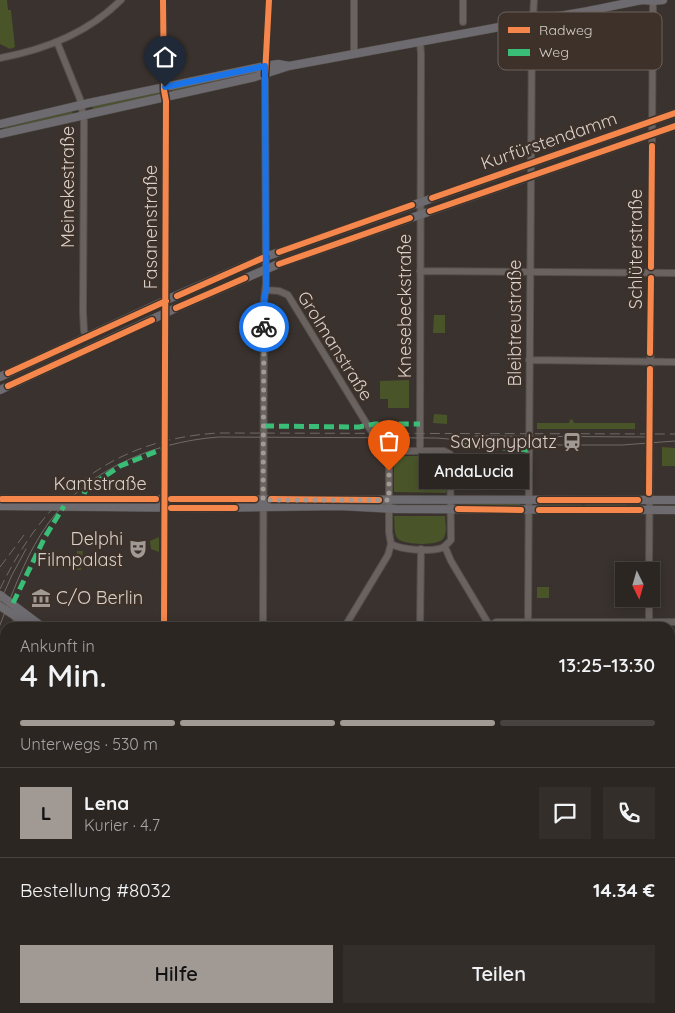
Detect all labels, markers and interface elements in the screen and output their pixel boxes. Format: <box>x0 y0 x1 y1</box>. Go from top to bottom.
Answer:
legend <box>498 12 662 70</box>
text: Radweg <box>539 21 593 39</box>
pin <box>144 36 186 87</box>
icon: home <box>151 43 179 71</box>
text: Weg <box>539 43 569 61</box>
street label: Kurfürstendamm <box>478 106 620 175</box>
street label: Meinekestraße <box>56 126 79 248</box>
street label: Fasanenstraße <box>139 165 162 289</box>
street label: Schlüterstraße <box>624 189 647 309</box>
street label: Knesebeckstraße <box>393 234 416 378</box>
street label: Bleibtreustraße <box>503 260 526 386</box>
street label: Grolmanstraße <box>293 287 378 405</box>
courier <box>239 302 289 352</box>
icon: bike <box>250 313 278 341</box>
pin <box>368 420 410 471</box>
icon: bag <box>375 427 403 455</box>
place label: Savignyplatz <box>450 430 557 453</box>
station icon: Savignyplatz <box>561 431 583 453</box>
callout: AndaLucia <box>419 454 529 488</box>
text: AndaLucia <box>434 461 514 481</box>
street label: Kantstraße <box>53 472 147 495</box>
place label: Delphi Filmpalast <box>37 527 123 571</box>
theatre icon: Delphi Filmpalast <box>127 538 149 560</box>
north arrow <box>615 562 660 608</box>
map controls <box>615 562 660 607</box>
place label: C/O Berlin <box>56 586 143 609</box>
museum icon: C/O Berlin <box>30 587 52 609</box>
text: Ankunft in <box>20 636 95 656</box>
text: 13:25–13:30 <box>559 653 655 677</box>
text: 4 Min. <box>20 655 107 695</box>
text: Unterwegs · 530 m <box>20 734 158 754</box>
button: chat <box>539 787 591 839</box>
button: phone <box>603 787 655 839</box>
text: Lena <box>84 791 129 815</box>
text: L <box>41 801 51 825</box>
text: Kurier · 4.7 <box>84 815 160 835</box>
text: Bestellung #8032 <box>20 878 171 902</box>
text: 14.34 € <box>593 878 655 902</box>
button: Hilfe <box>20 945 333 1003</box>
button: Teilen <box>343 945 655 1003</box>

